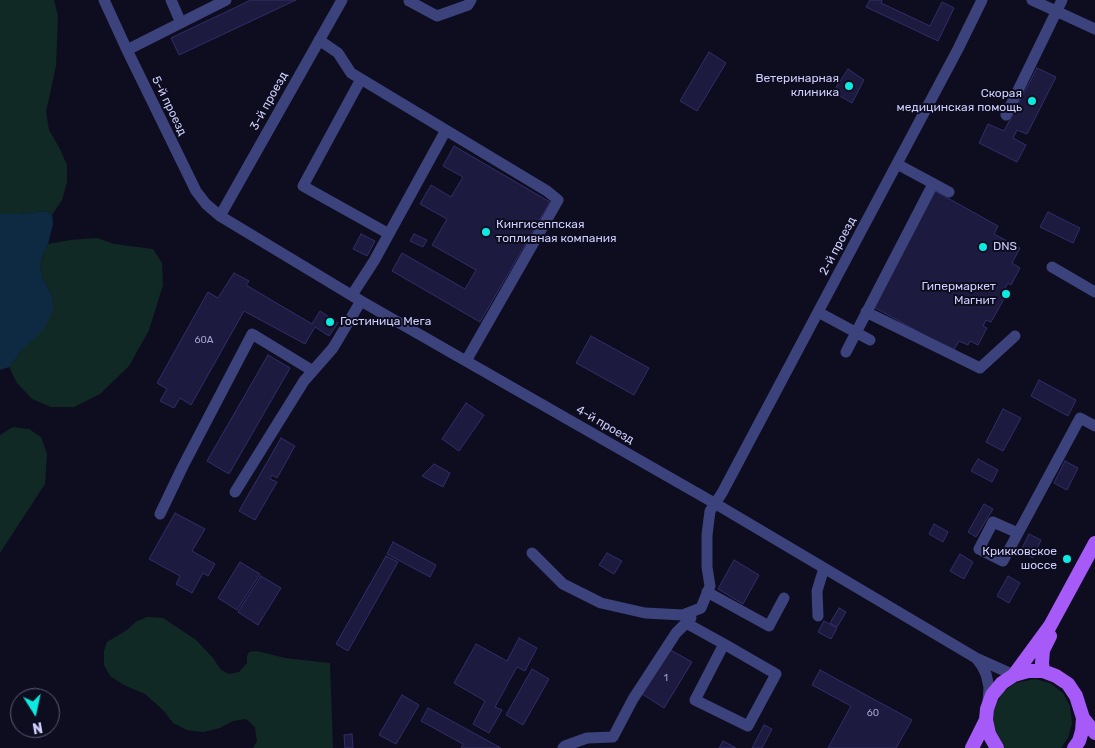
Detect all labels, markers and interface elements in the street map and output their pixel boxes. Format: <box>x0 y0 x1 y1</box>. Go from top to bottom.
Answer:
street label: 3-й проезд <box>247 69 291 133</box>
place label: Ветеринарная клиника <box>755 72 839 100</box>
street label: 5-й проезд <box>148 74 190 138</box>
marker: Ветеринарная клиника <box>843 80 855 92</box>
place label: Скорая медицинская помощь <box>897 87 1022 115</box>
marker: Скорая медицинская помощь <box>1026 95 1038 107</box>
street label: 2-й проезд <box>817 214 859 278</box>
place label: Кингисеппская топливная компания <box>496 218 617 246</box>
marker: Кингисеппская топливная компания <box>480 226 492 238</box>
place label: DNS <box>993 240 1017 254</box>
marker: DNS <box>977 241 989 253</box>
place label: Гипермаркет Магнит <box>921 280 996 308</box>
marker: Гипермаркет Магнит <box>1000 288 1012 300</box>
place label: Гостиница Мега <box>340 315 431 329</box>
marker: Гостиница Мега <box>324 316 336 328</box>
house number: 60А <box>194 334 214 346</box>
street label: 4-й проезд <box>573 403 637 447</box>
place label: Крикковское шоссе <box>982 545 1057 573</box>
marker: Крикковское шоссе <box>1061 553 1073 565</box>
house number: 1 <box>664 672 668 684</box>
north arrow <box>10 688 60 738</box>
house number: 60 <box>867 707 879 719</box>
text: N <box>31 718 44 737</box>

